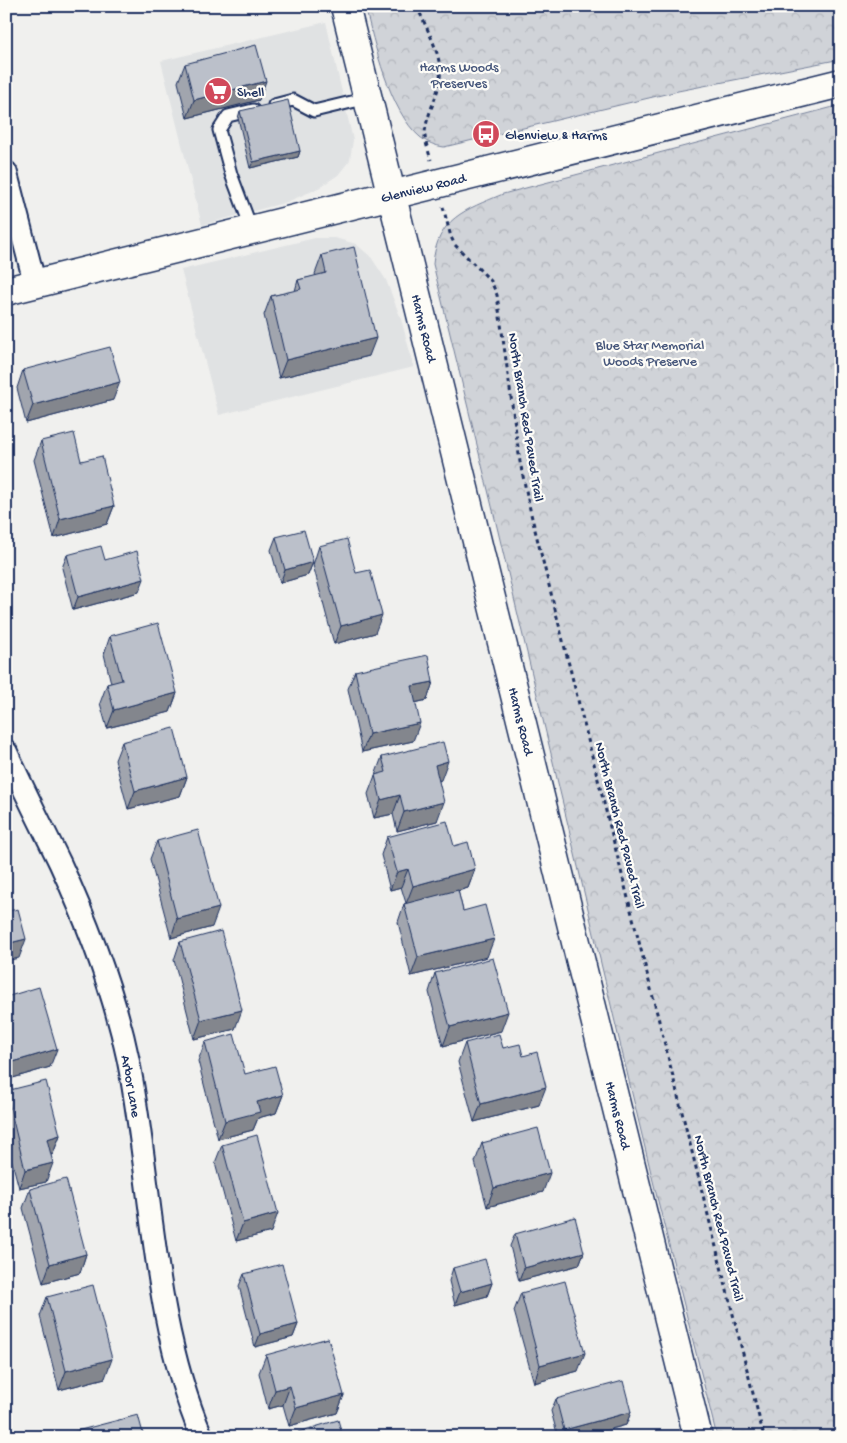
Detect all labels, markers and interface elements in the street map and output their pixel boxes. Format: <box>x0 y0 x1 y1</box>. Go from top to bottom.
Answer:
park label: Harms Woods Preserves <box>420 60 499 93</box>
supermarket icon: Shell <box>203 76 233 106</box>
place label: Shell <box>237 85 264 102</box>
bus stop icon: Glenview & Harms <box>471 119 501 149</box>
place label: Glenview & Harms <box>505 128 608 145</box>
street label: Glenview Road <box>379 170 470 208</box>
street label: Harms Road <box>406 293 440 366</box>
street label: North Branch Red Paved Trail <box>503 332 546 503</box>
park label: Blue Star Memorial Woods Preserve <box>595 338 704 371</box>
street label: Harms Road <box>503 686 537 759</box>
street label: North Branch Red Paved Trail <box>590 741 647 911</box>
street label: Arbor Lane <box>116 1054 144 1120</box>
street label: Harms Road <box>600 1080 634 1153</box>
street label: North Branch Red Paved Trail <box>689 1134 746 1304</box>

